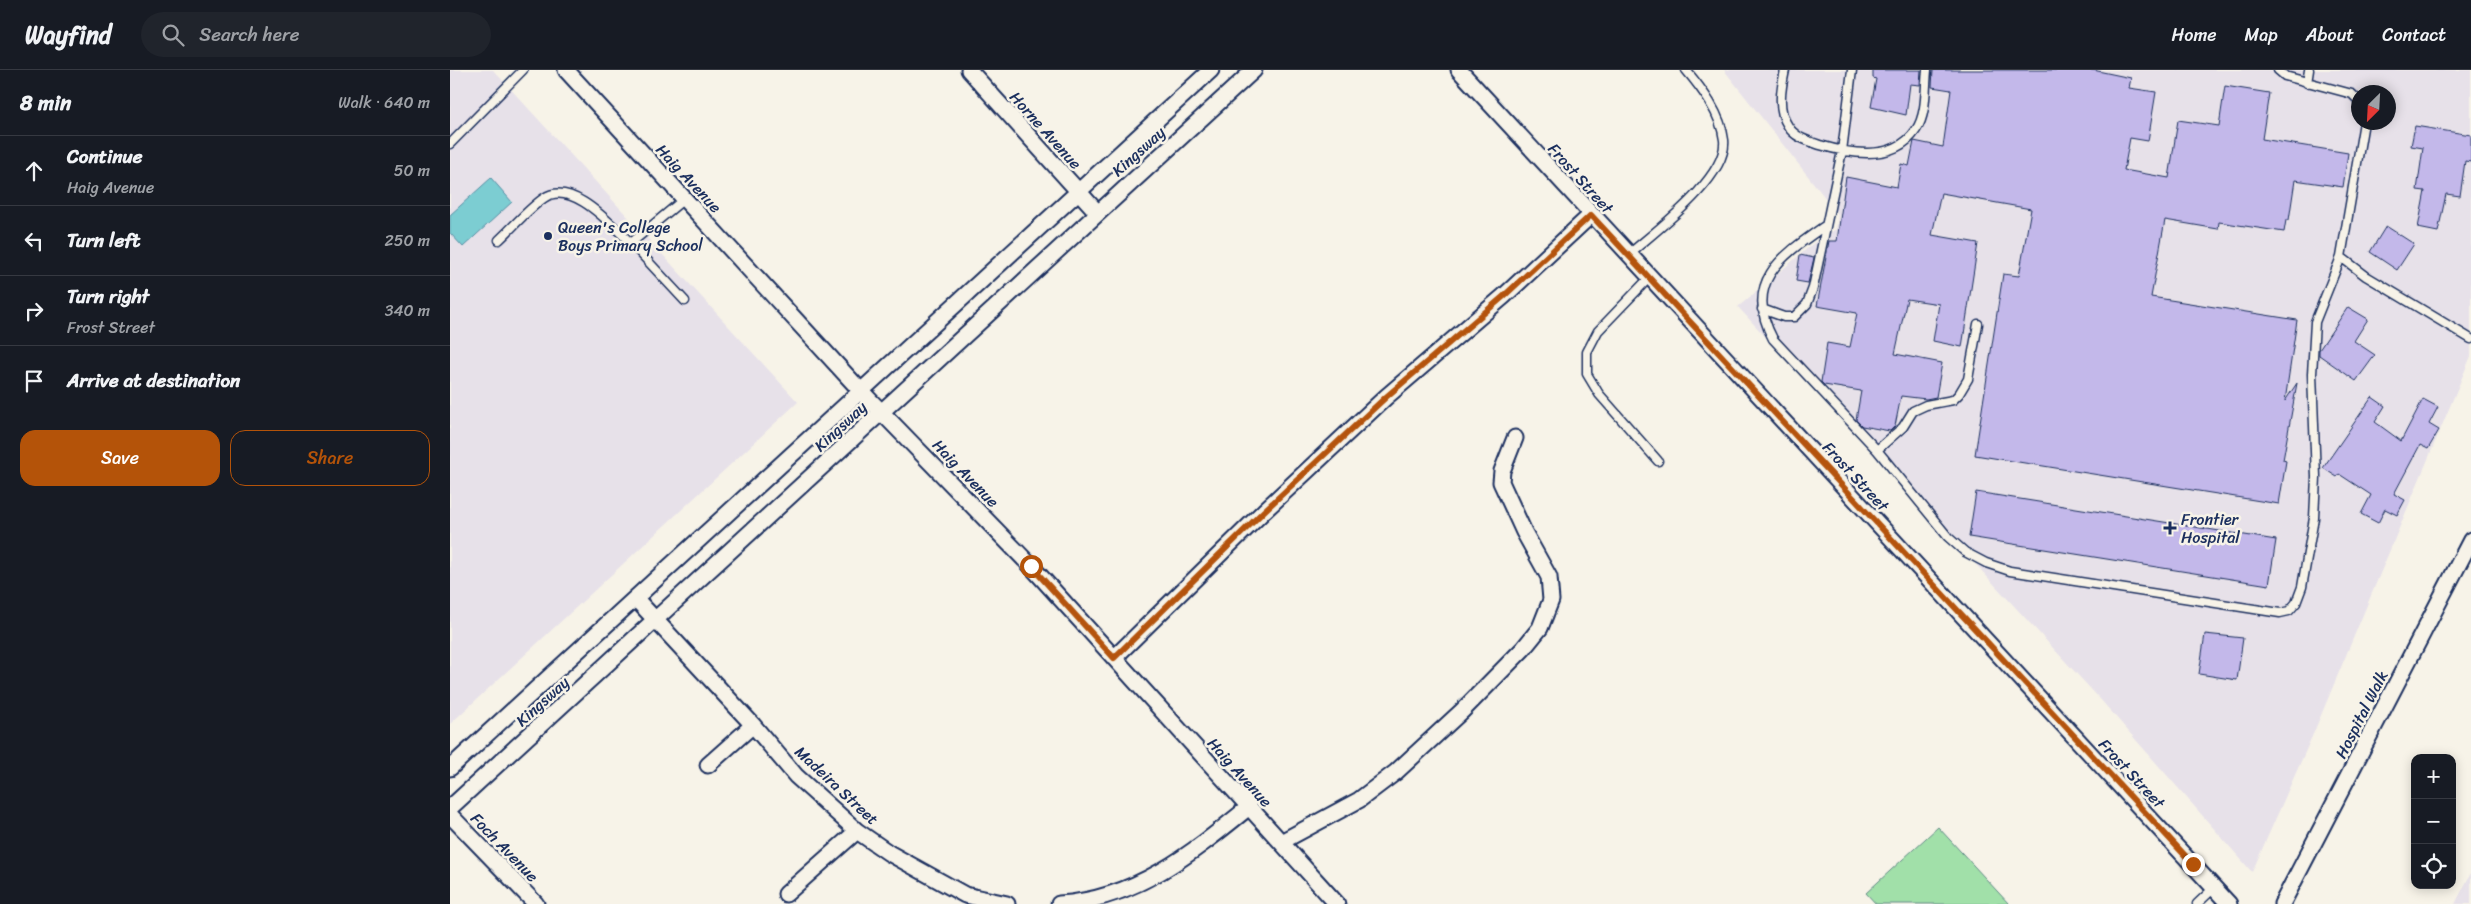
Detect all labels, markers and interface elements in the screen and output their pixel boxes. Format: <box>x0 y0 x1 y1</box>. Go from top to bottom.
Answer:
search box <box>141 12 491 57</box>
text: Wayfind <box>25 14 111 56</box>
text: Search here <box>199 18 299 51</box>
text: Home <box>2172 19 2217 51</box>
text: Map <box>2245 19 2278 51</box>
text: About <box>2306 19 2354 51</box>
text: Contact <box>2382 19 2446 51</box>
icon: search <box>159 21 187 49</box>
text: 8 min <box>20 84 71 122</box>
street label: Horne Avenue <box>1002 84 1089 176</box>
north arrow <box>2351 85 2396 130</box>
text: Walk · 640 m <box>338 88 430 117</box>
street label: Kingsway <box>1105 118 1173 184</box>
street label: Frost Street <box>1540 136 1621 221</box>
street label: Haig Avenue <box>648 137 729 220</box>
text: Continue <box>67 140 143 173</box>
text: 50 m <box>394 156 430 185</box>
icon: ahead <box>20 157 48 185</box>
text: Haig Avenue <box>67 173 154 202</box>
place label: Queen's College Boys Primary School <box>558 213 703 260</box>
text: Turn left <box>67 224 140 257</box>
text: 250 m <box>384 226 430 255</box>
icon: left <box>20 227 48 255</box>
marker: Queen's College Boys Primary School <box>542 230 554 242</box>
text: Turn right <box>67 280 149 313</box>
text: 340 m <box>385 296 430 325</box>
icon: right <box>20 297 48 325</box>
text: Frost Street <box>67 313 155 342</box>
text: Arrive at destination <box>67 364 240 397</box>
icon: arrive <box>20 367 48 395</box>
street label: Kingsway <box>807 393 874 459</box>
button: Save <box>20 430 220 486</box>
button: Share <box>230 430 430 486</box>
street label: Haig Avenue <box>925 432 1006 515</box>
street label: Frost Street <box>1815 434 1897 519</box>
place label: Frontier Hospital <box>2181 505 2240 552</box>
marker: Frontier Hospital <box>2163 521 2177 535</box>
route start <box>1020 555 1043 578</box>
street label: Hospital Walk <box>2327 665 2396 764</box>
street label: Kingsway <box>509 668 577 734</box>
street label: Haig Avenue <box>1200 730 1280 814</box>
street label: Frost Street <box>2091 731 2173 816</box>
street label: Madeira Street <box>788 738 886 832</box>
map controls <box>2411 754 2456 889</box>
button: + <box>2411 754 2456 799</box>
button: − <box>2411 799 2456 844</box>
street label: Foch Avenue <box>463 805 546 889</box>
button: locate <box>2411 844 2456 889</box>
route end <box>2182 853 2205 876</box>

